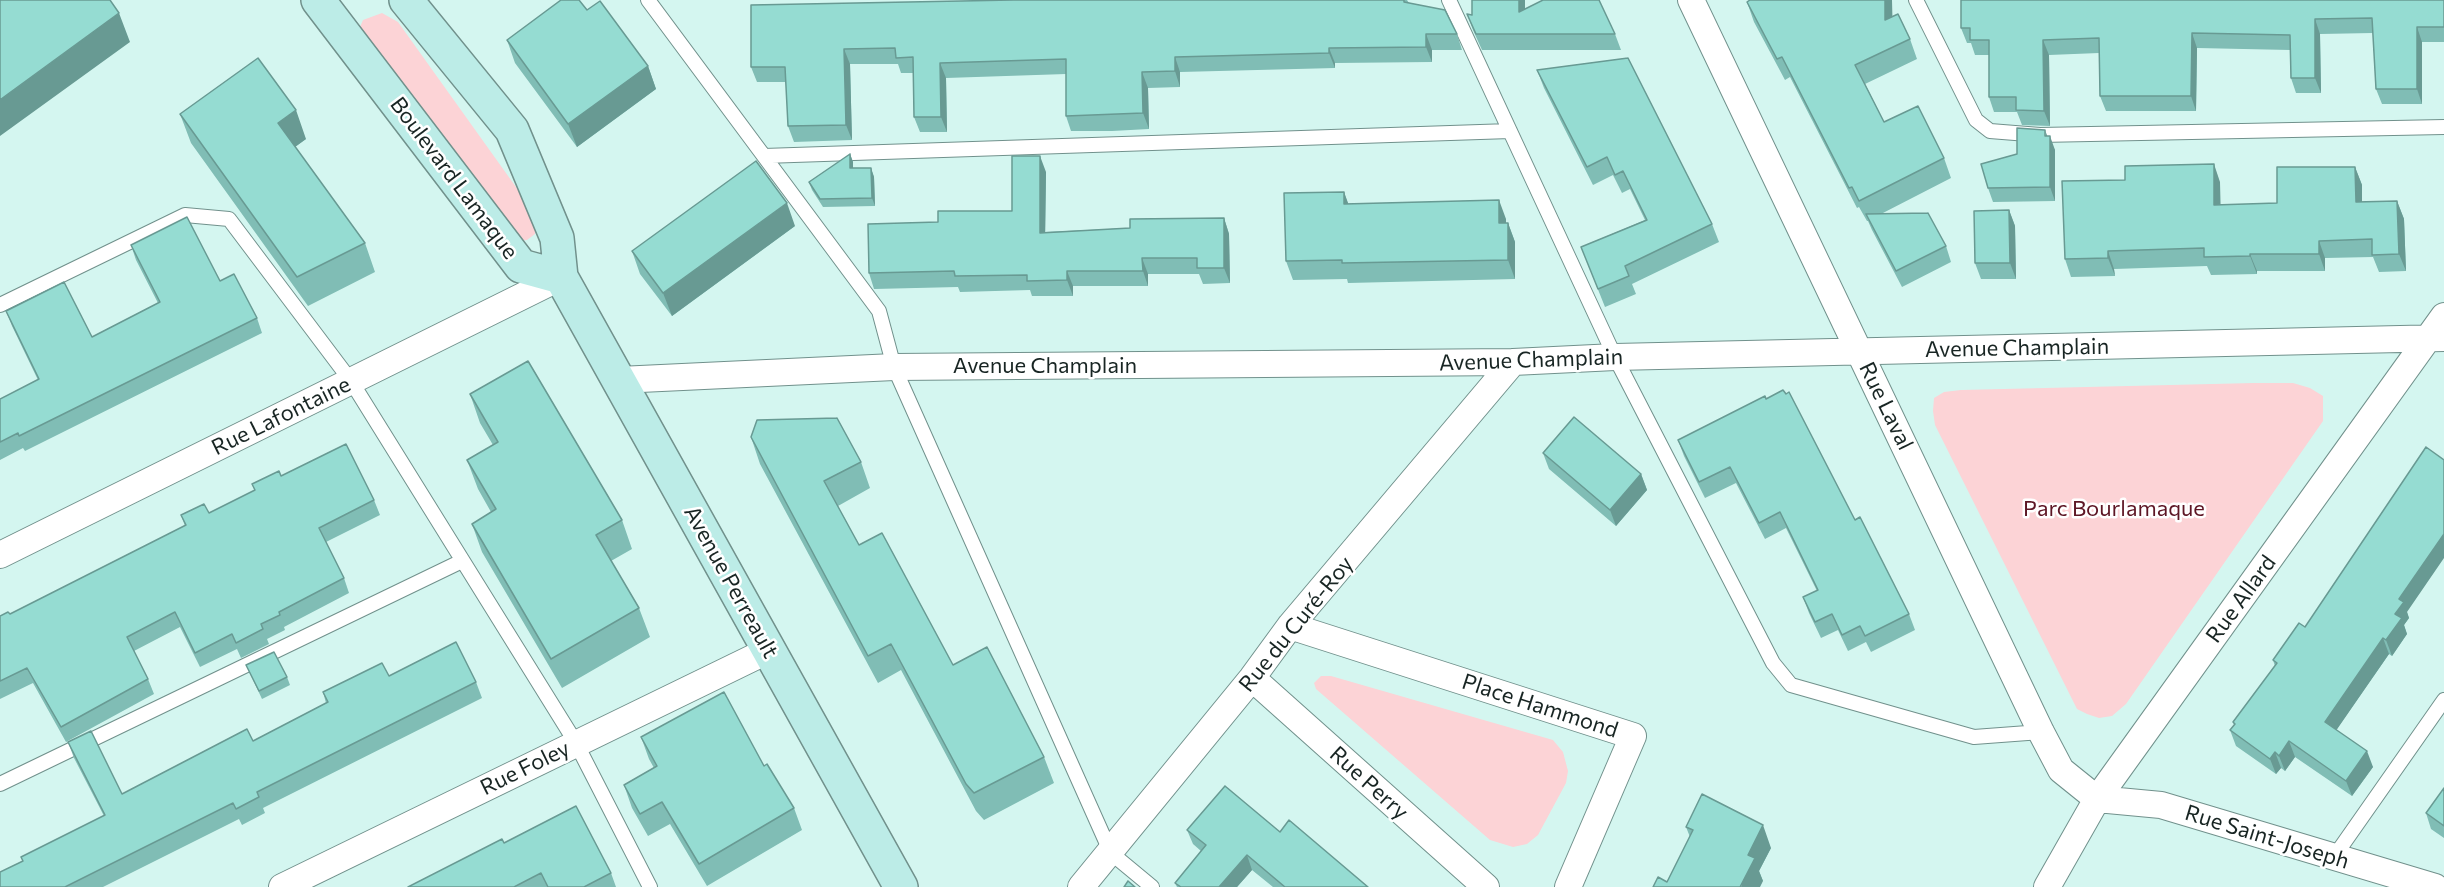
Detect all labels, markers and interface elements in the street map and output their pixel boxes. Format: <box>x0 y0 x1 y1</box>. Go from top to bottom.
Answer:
street label: Boulevard Lamaque <box>384 92 524 264</box>
street label: Avenue Champlain <box>1925 333 2109 363</box>
street label: Avenue Champlain <box>1438 344 1624 376</box>
street label: Avenue Champlain <box>953 353 1137 379</box>
street label: Rue Laval <box>1853 358 1919 454</box>
street label: Rue Lafontaine <box>207 371 355 461</box>
park label: Parc Bourlamaque <box>2023 496 2205 522</box>
street label: Avenue Perreault <box>678 501 784 663</box>
street label: Rue Allard <box>2200 550 2282 648</box>
street label: Rue du Curé-Roy <box>1233 551 1359 697</box>
street label: Place Hammond <box>1459 668 1621 744</box>
street label: Rue Foley <box>476 735 574 801</box>
street label: Rue Perry <box>1324 741 1414 825</box>
street label: Rue Saint-Joseph <box>2182 799 2352 875</box>

